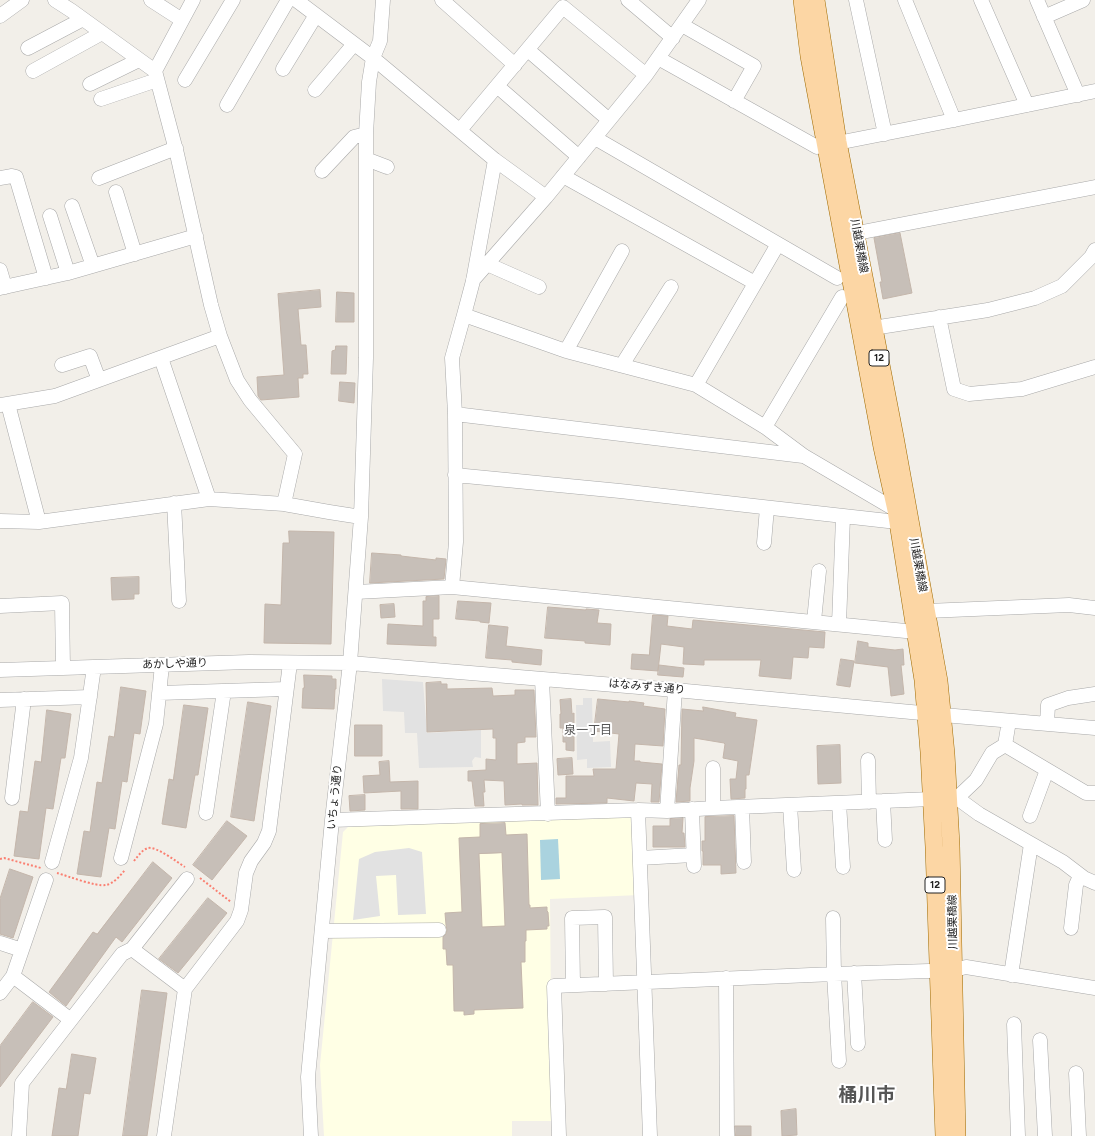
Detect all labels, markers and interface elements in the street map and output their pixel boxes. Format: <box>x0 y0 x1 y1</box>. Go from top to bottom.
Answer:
street label: 川越栗橋線 <box>848 218 870 274</box>
road number: 12 <box>869 350 889 366</box>
street label: 川越栗橋線 <box>907 537 929 593</box>
street label: あかしや通り <box>142 656 208 672</box>
street label: はなみずき通り <box>608 677 686 697</box>
district label: 泉一丁目 <box>564 723 612 737</box>
street label: いちょう通り <box>325 763 345 831</box>
road number: 12 <box>925 877 945 893</box>
street label: 川越栗橋線 <box>946 894 960 950</box>
district label: 桶川市 <box>839 1084 895 1106</box>

